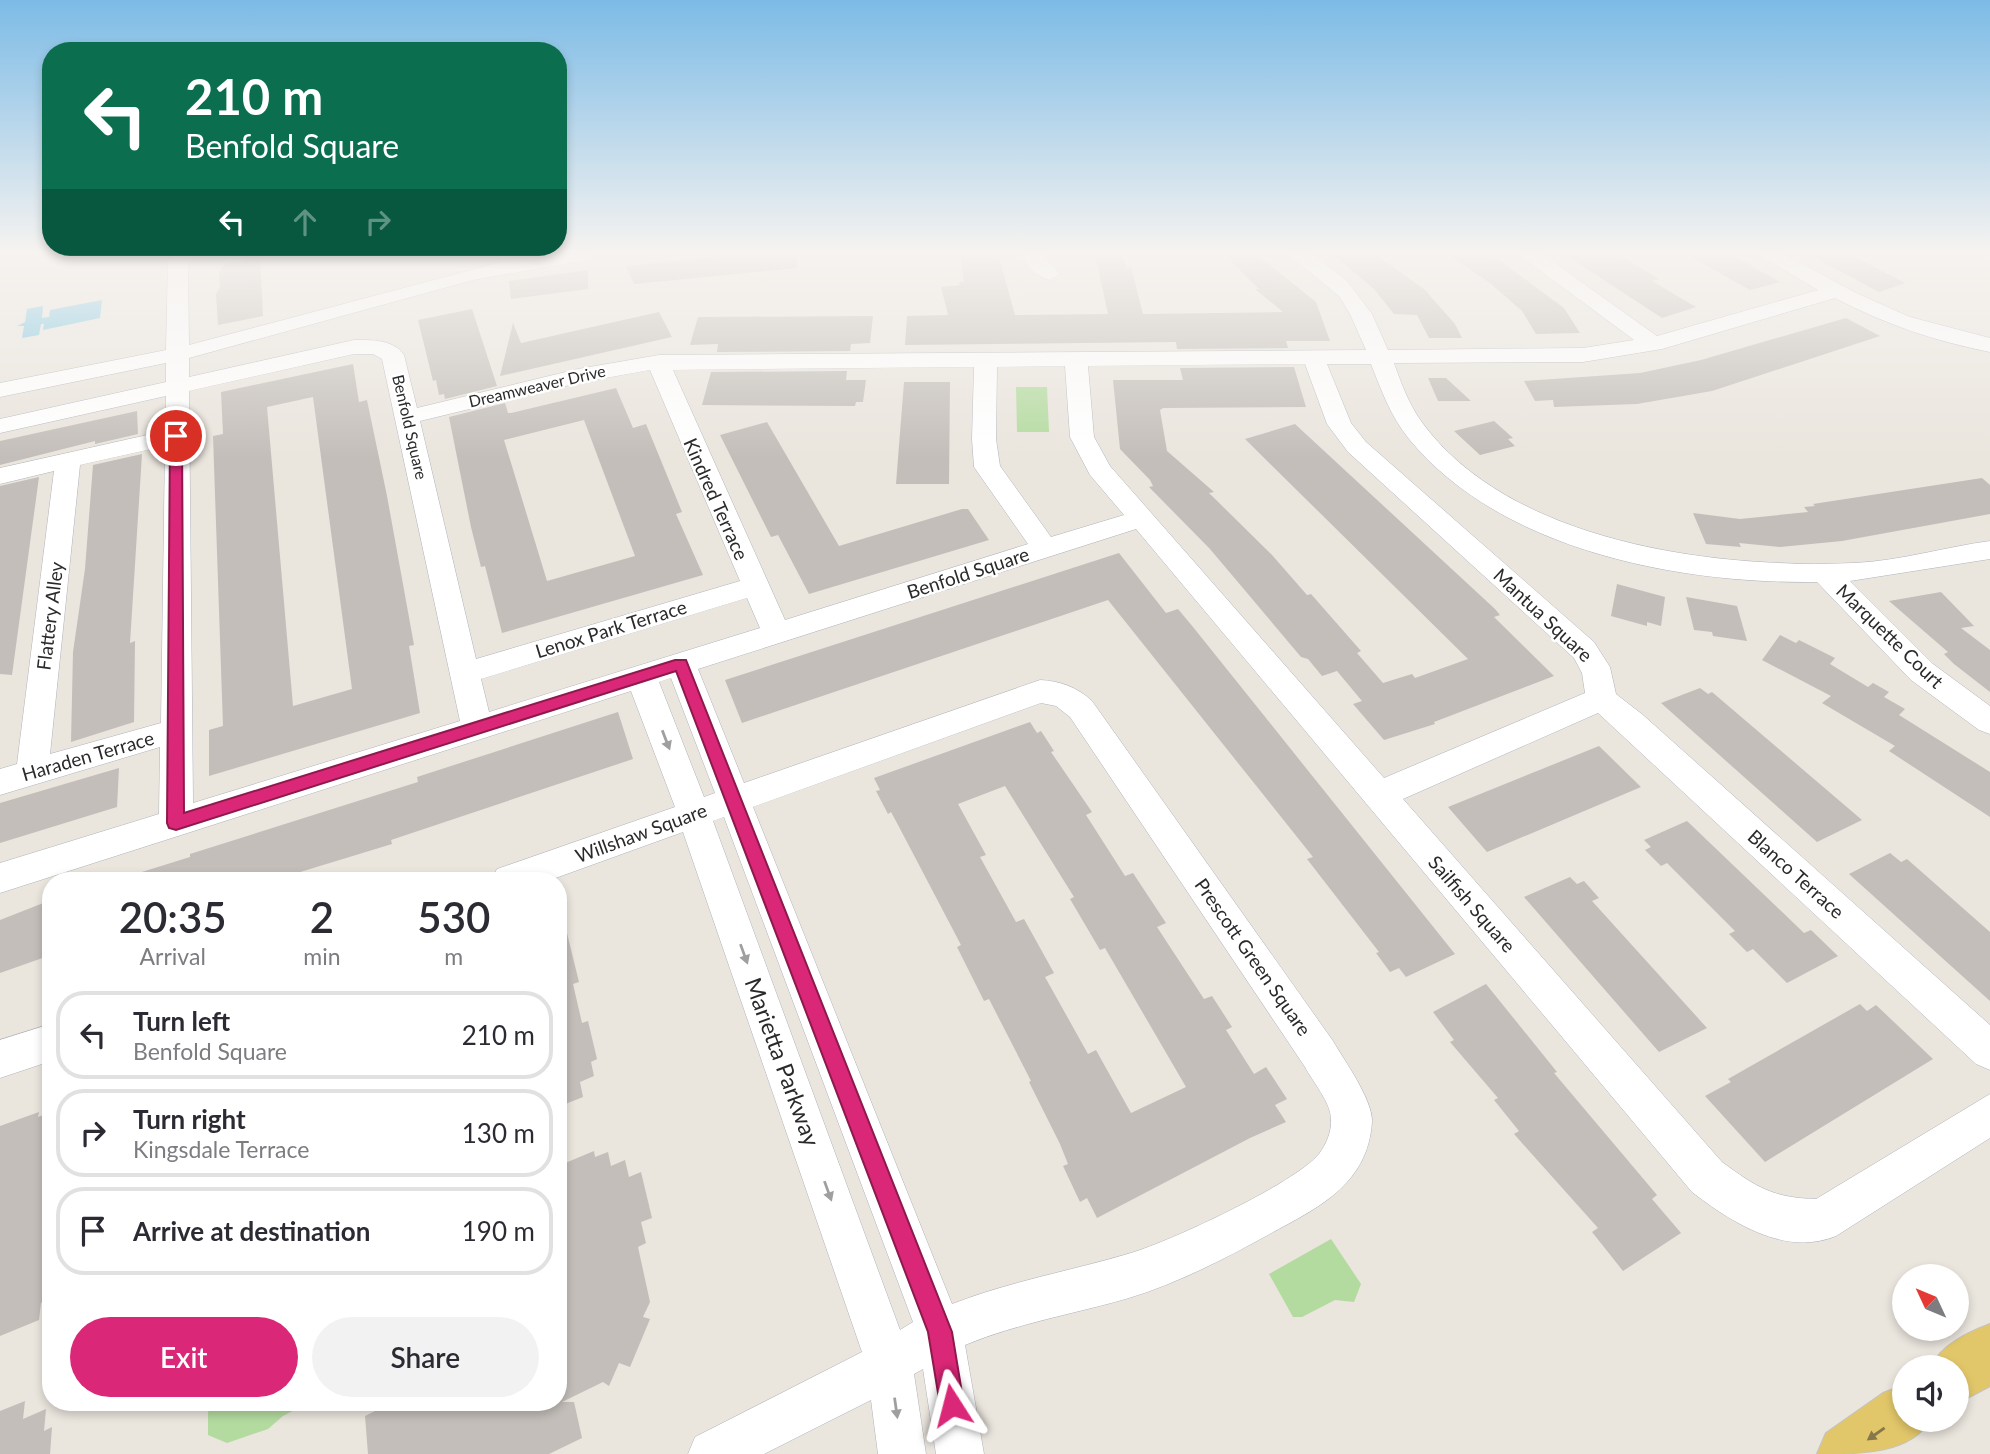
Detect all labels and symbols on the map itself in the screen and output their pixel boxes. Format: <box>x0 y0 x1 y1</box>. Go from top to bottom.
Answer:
street label: Dreamweaver Drive <box>467 361 607 411</box>
street label: Benfold Square <box>389 373 432 481</box>
pin <box>146 406 206 466</box>
street label: Kindred Terrace <box>679 434 754 563</box>
street label: Benfold Square <box>904 542 1032 603</box>
street label: Flattery Alley <box>31 560 68 672</box>
street label: Mantua Square <box>1489 563 1597 666</box>
street label: Marquette Court <box>1832 579 1949 693</box>
street label: Lenox Park Terrace <box>533 595 689 662</box>
street label: Haraden Terrace <box>19 726 157 785</box>
one-way arrow <box>660 730 671 751</box>
street label: Willshaw Square <box>572 798 710 867</box>
street label: Blanco Terrace <box>1743 824 1849 923</box>
street label: Sailfish Square <box>1424 851 1521 957</box>
street label: Prescott Green Square <box>1190 874 1316 1040</box>
one-way arrow <box>739 943 750 964</box>
street label: Marietta Parkway <box>739 974 826 1150</box>
one-way arrow <box>823 1181 834 1202</box>
north arrow <box>1892 1264 1969 1340</box>
position arrow <box>915 1368 989 1442</box>
one-way arrow <box>890 1397 901 1419</box>
one-way arrow <box>1866 1427 1885 1440</box>

